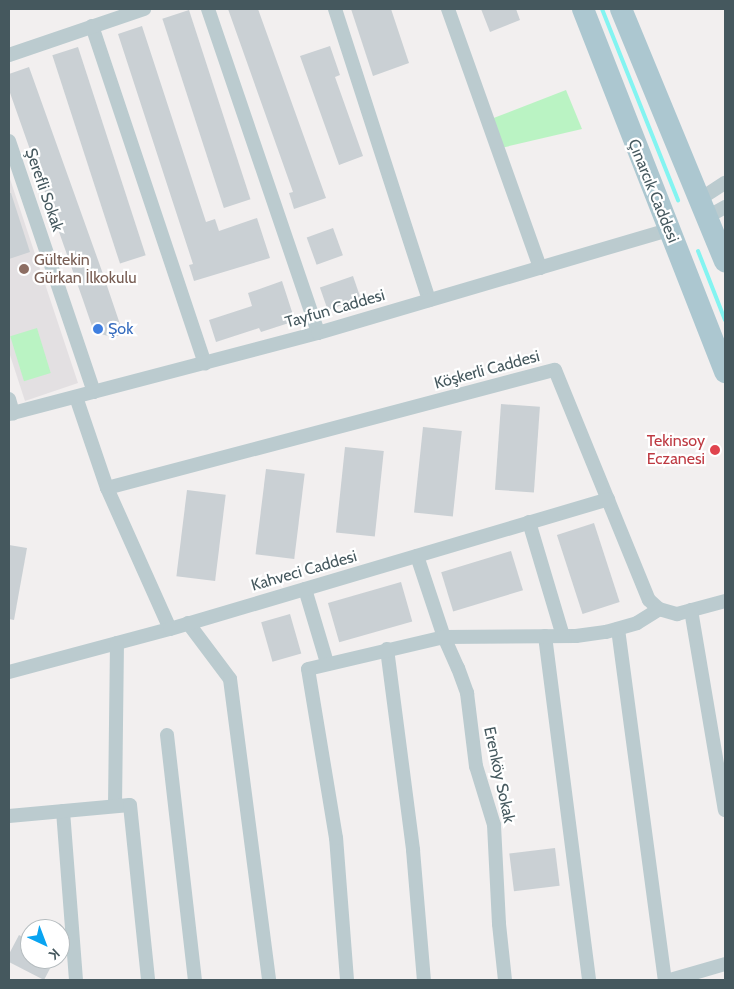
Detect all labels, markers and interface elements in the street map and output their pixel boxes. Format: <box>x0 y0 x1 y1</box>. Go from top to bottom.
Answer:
street label: Çınarcık Caddesi <box>623 136 683 246</box>
street label: Şerefli Sokak <box>21 146 67 234</box>
place label: Gültekin Gürkan İlkokulu <box>34 250 137 288</box>
marker: Gültekin Gürkan İlkokulu <box>18 263 30 275</box>
street label: Tayfun Caddesi <box>283 286 387 332</box>
place label: Şok <box>108 319 133 339</box>
marker: Şok <box>92 323 104 335</box>
street label: Köşkerli Caddesi <box>432 347 542 393</box>
place label: Tekinsoy Eczanesi <box>647 431 705 469</box>
marker: Tekinsoy Eczanesi <box>709 444 721 456</box>
street label: Kahveci Caddesi <box>249 547 359 595</box>
street label: Erenköy Sokak <box>479 725 519 825</box>
north arrow <box>20 919 70 969</box>
text: K <box>45 945 64 964</box>

